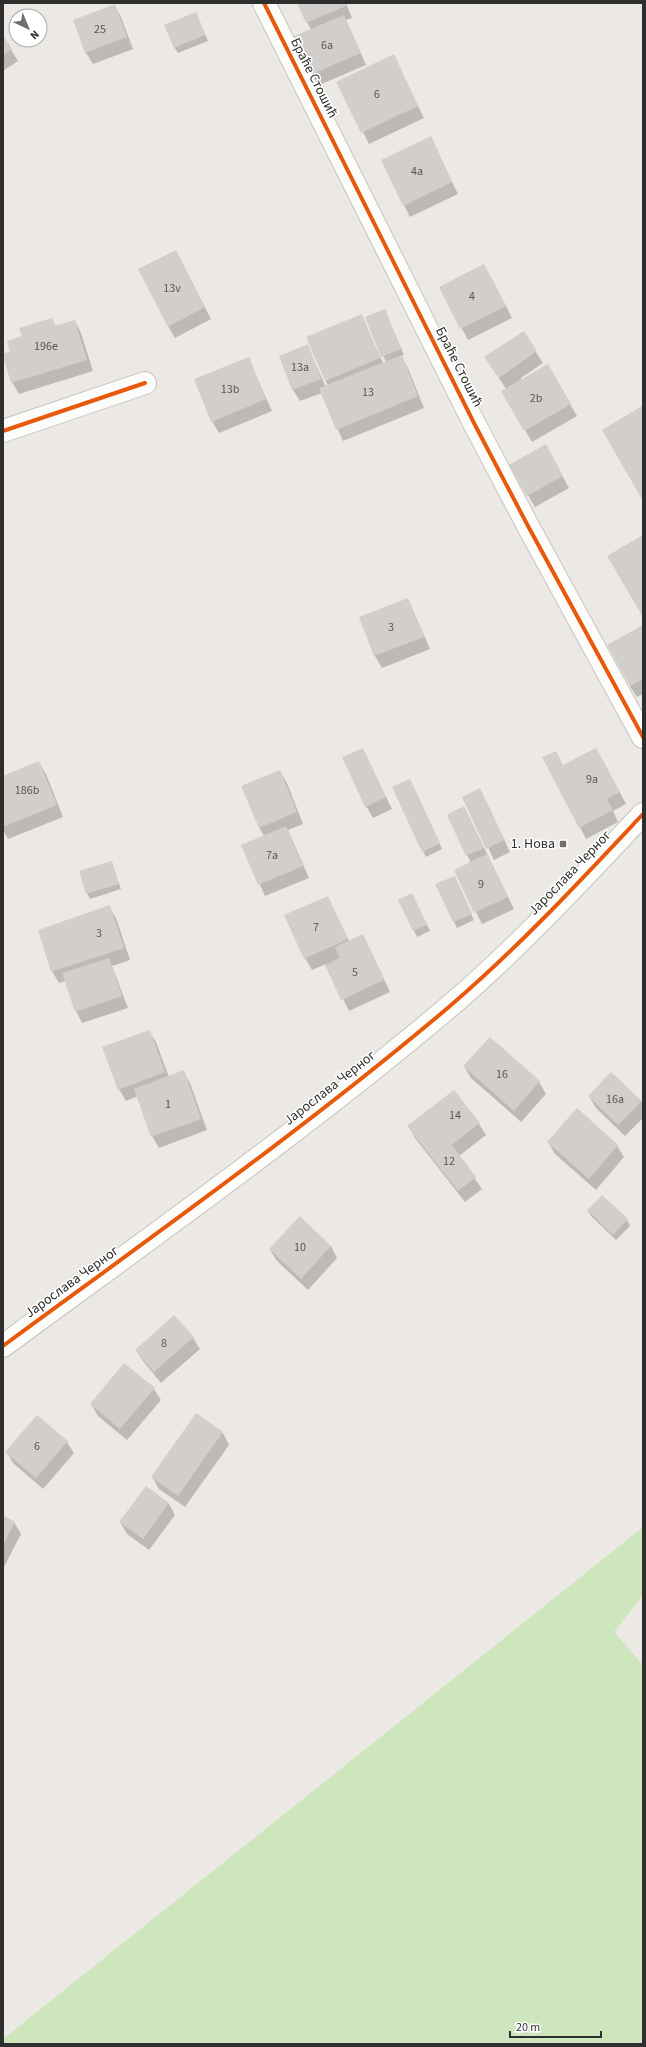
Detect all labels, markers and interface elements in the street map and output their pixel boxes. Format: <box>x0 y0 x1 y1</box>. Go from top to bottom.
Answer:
north arrow <box>8 8 48 48</box>
house number: 25 <box>94 21 106 38</box>
text: N <box>27 27 42 43</box>
street label: Браће Стошић <box>285 34 343 122</box>
house number: 6a <box>321 37 333 54</box>
house number: 6 <box>374 86 380 103</box>
house number: 4a <box>411 163 423 180</box>
house number: 13v <box>163 280 181 297</box>
house number: 4 <box>469 288 475 305</box>
street label: Браће Стошић <box>430 323 488 411</box>
house number: 196e <box>34 338 58 355</box>
house number: 13a <box>291 359 309 376</box>
house number: 13b <box>221 381 240 398</box>
house number: 13 <box>362 384 374 401</box>
house number: 2b <box>530 390 543 407</box>
house number: 3 <box>388 619 394 636</box>
house number: 9a <box>586 771 598 788</box>
house number: 186b <box>15 782 40 799</box>
street label: Јарослава Черног <box>524 826 616 920</box>
place label: 1. Нова <box>511 834 555 854</box>
marker: 1. Нова <box>558 839 568 849</box>
house number: 7a <box>266 847 278 864</box>
house number: 9 <box>478 876 484 893</box>
house number: 7 <box>313 919 319 936</box>
house number: 3 <box>96 925 102 942</box>
house number: 5 <box>352 964 358 981</box>
street label: Јарослава Черног <box>280 1046 380 1130</box>
house number: 16 <box>496 1066 508 1083</box>
house number: 16a <box>606 1091 624 1108</box>
house number: 1 <box>165 1096 171 1113</box>
house number: 14 <box>449 1107 461 1124</box>
house number: 12 <box>443 1153 455 1170</box>
house number: 10 <box>294 1239 306 1256</box>
street label: Јарослава Черног <box>21 1241 123 1323</box>
house number: 8 <box>161 1335 167 1352</box>
house number: 6 <box>34 1438 40 1455</box>
scale bar <box>510 2013 601 2039</box>
text: 20 m <box>516 2019 540 2036</box>

